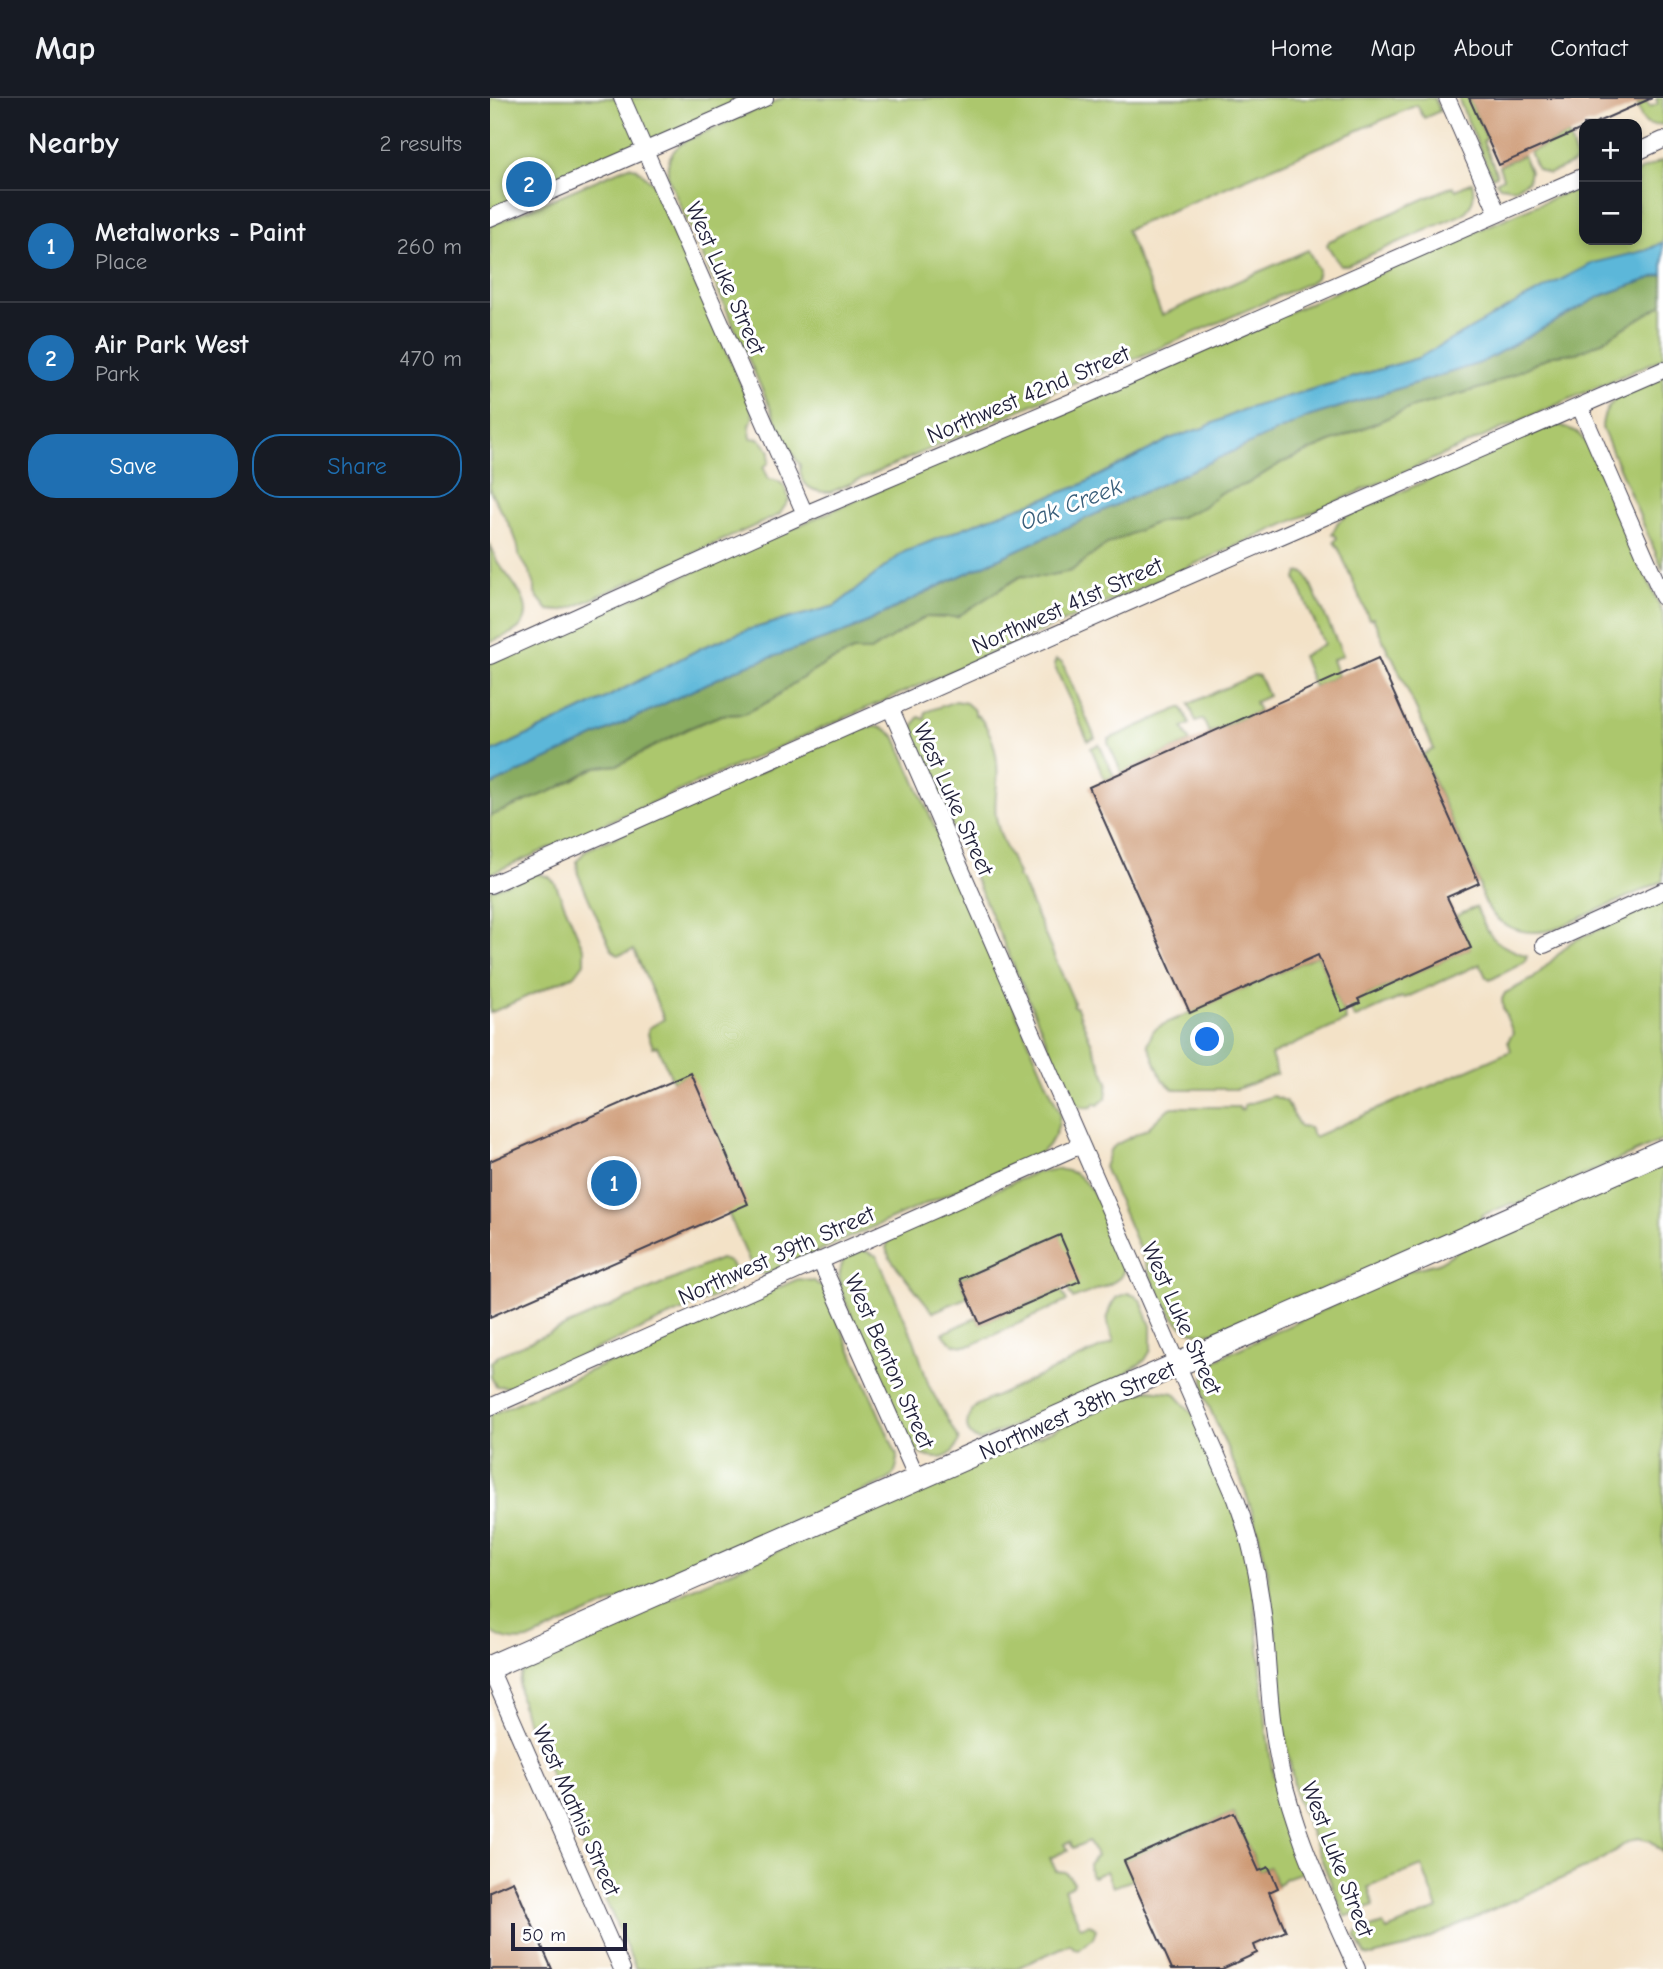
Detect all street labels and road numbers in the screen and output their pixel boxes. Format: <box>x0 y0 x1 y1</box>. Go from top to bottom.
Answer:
street label: West Luke Street <box>680 198 772 360</box>
street label: Northwest 42nd Street <box>923 339 1135 449</box>
street label: Northwest 41st Street <box>968 551 1168 660</box>
street label: West Luke Street <box>908 719 1000 881</box>
street label: Northwest 39th Street <box>674 1199 880 1311</box>
street label: West Luke Street <box>1136 1238 1228 1400</box>
street label: West Benton Street <box>839 1270 941 1454</box>
street label: Northwest 38th Street <box>975 1354 1181 1466</box>
street label: West Mathis Street <box>527 1721 627 1901</box>
street label: West Luke Street <box>1296 1778 1380 1942</box>

